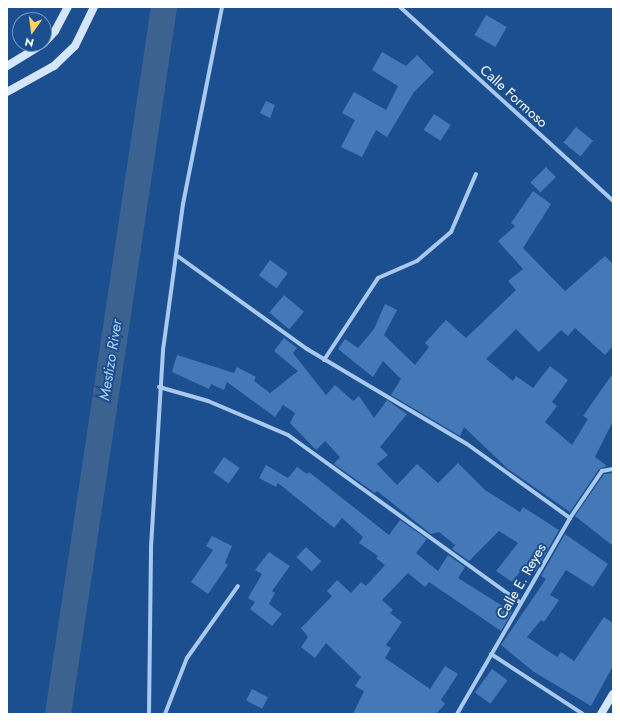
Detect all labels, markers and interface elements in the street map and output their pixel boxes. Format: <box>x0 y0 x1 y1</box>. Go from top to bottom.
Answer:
north arrow <box>12 12 52 52</box>
text: N <box>23 34 36 51</box>
street label: Calle Formoso <box>477 61 551 131</box>
water label: Mestizo River <box>96 318 126 402</box>
street label: Calle E. Reyes <box>493 540 549 622</box>

